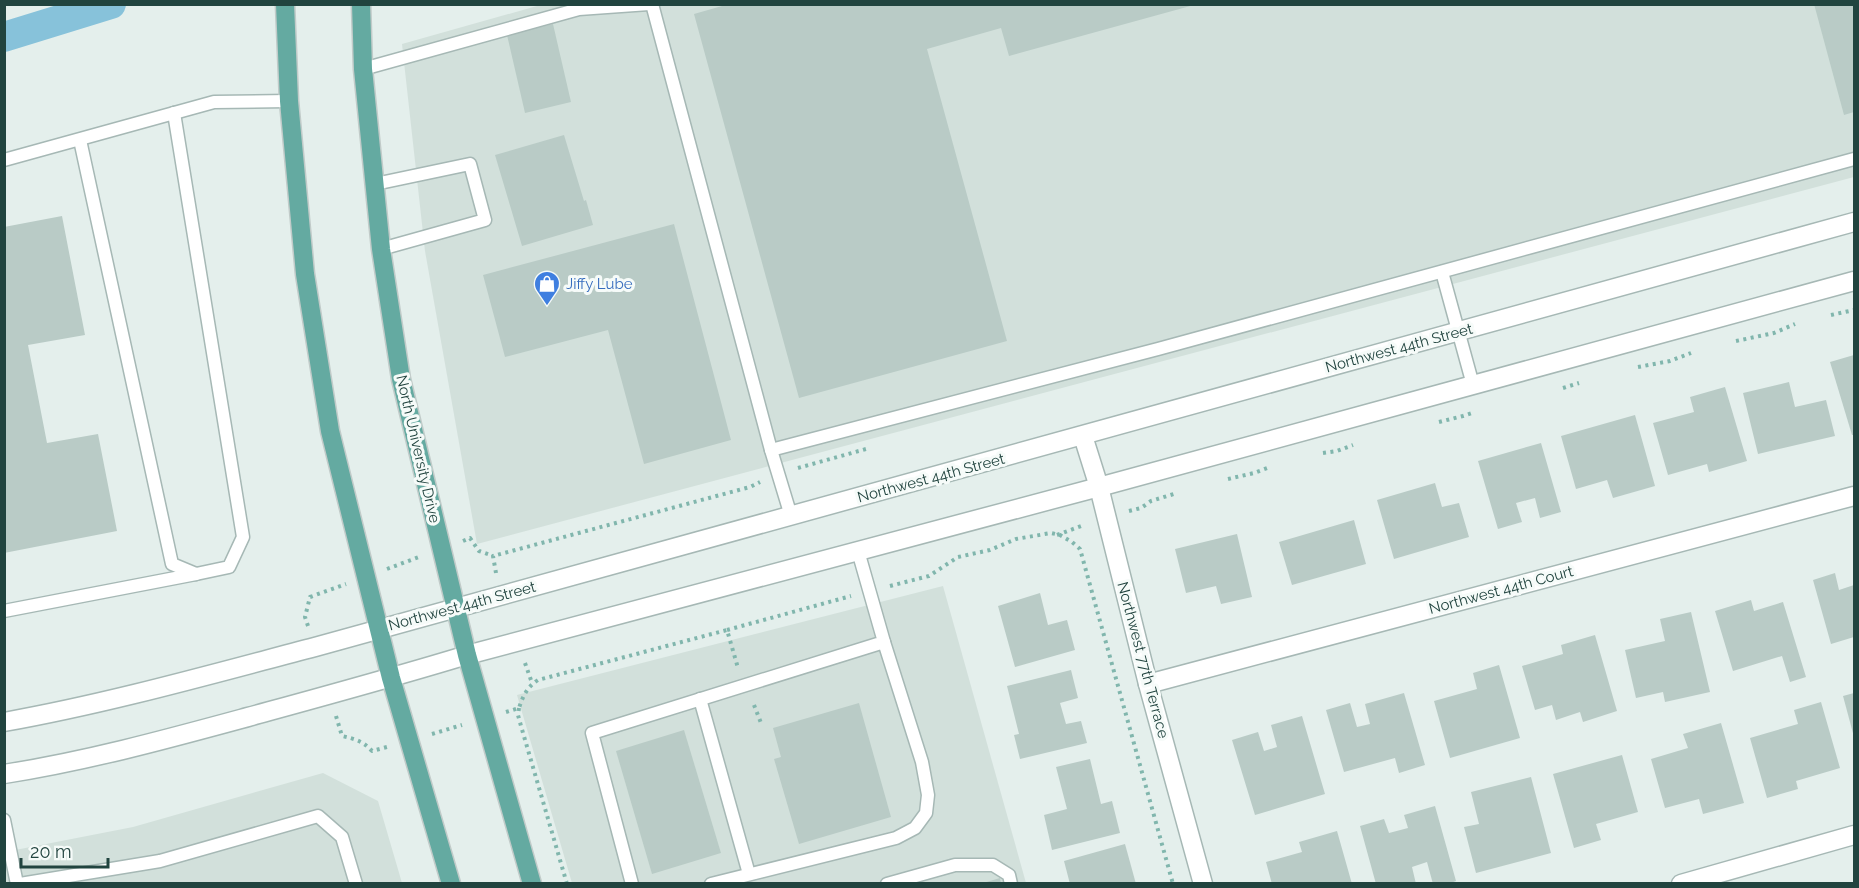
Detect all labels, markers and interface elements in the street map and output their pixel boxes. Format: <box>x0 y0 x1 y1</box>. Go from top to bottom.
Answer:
shop icon: Jiffy Lube <box>532 269 562 307</box>
place label: Jiffy Lube <box>566 275 633 293</box>
street label: Northwest 44th Street <box>1323 320 1475 376</box>
street label: North University Drive <box>392 373 444 525</box>
street label: Northwest 44th Street <box>855 450 1007 506</box>
street label: Northwest 44th Court <box>1427 562 1575 618</box>
street label: Northwest 44th Street <box>386 578 538 634</box>
street label: Northwest 77th Terrace <box>1113 580 1173 740</box>
scale bar <box>21 831 108 869</box>
text: 20 m <box>30 841 72 862</box>

